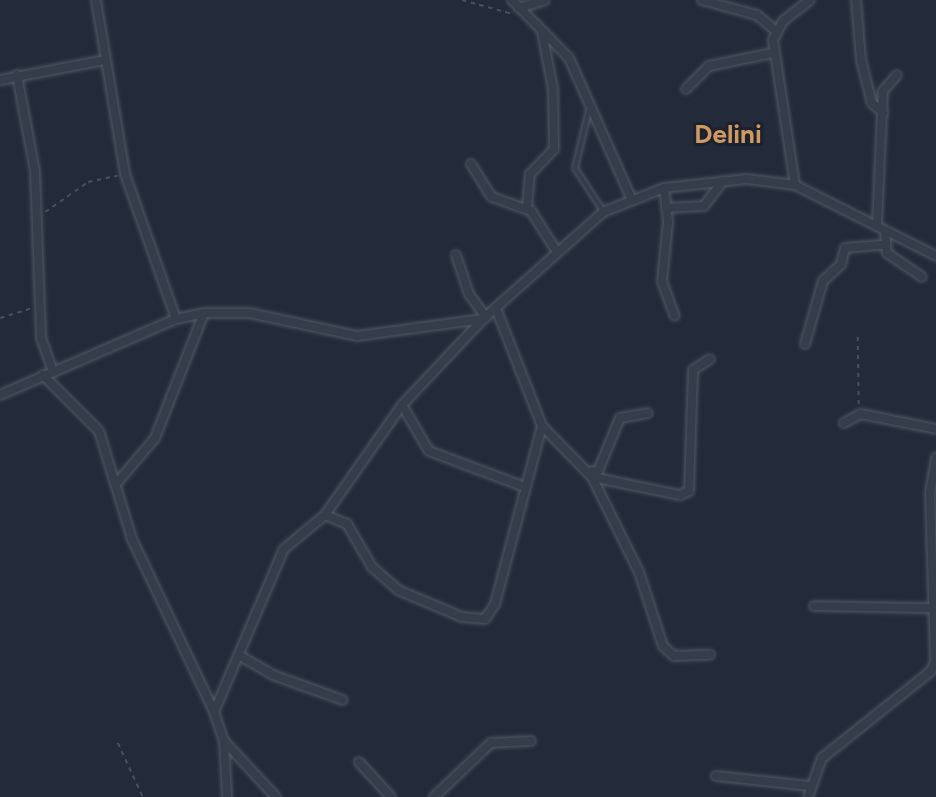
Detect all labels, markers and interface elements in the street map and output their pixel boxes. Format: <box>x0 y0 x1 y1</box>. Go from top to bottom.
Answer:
district label: Delini <box>694 119 762 151</box>

